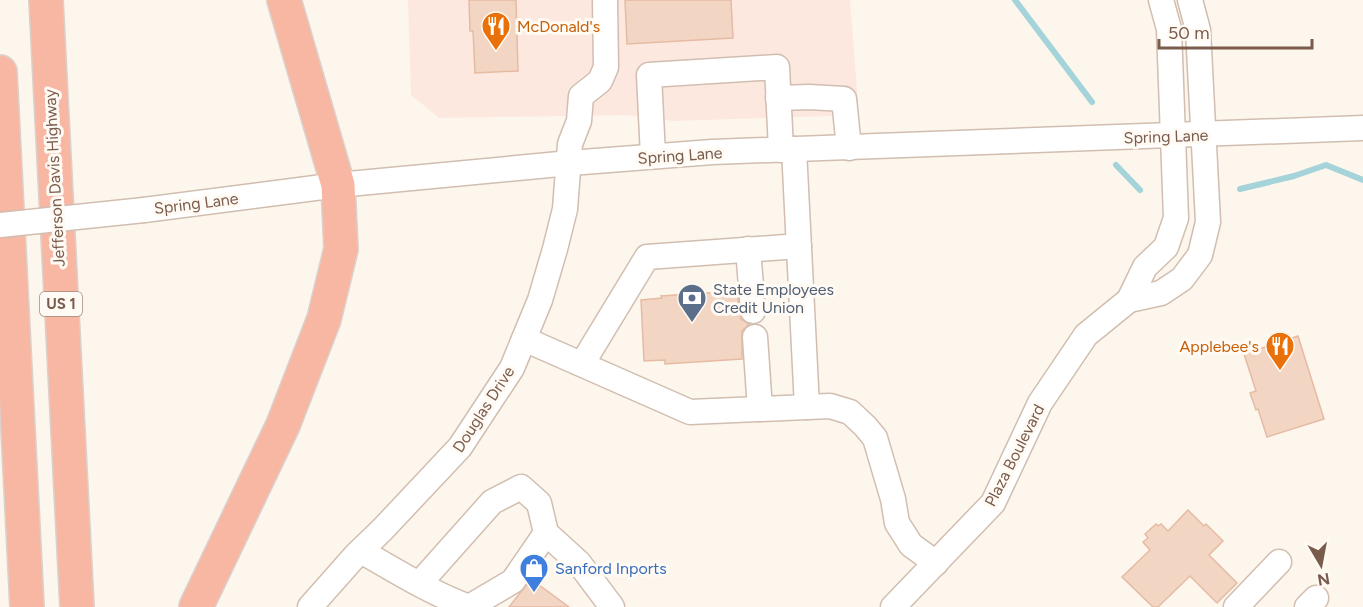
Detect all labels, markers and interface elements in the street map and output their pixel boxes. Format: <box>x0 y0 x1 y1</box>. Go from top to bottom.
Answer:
restaurant icon: McDonald's <box>480 10 512 52</box>
scale bar <box>1159 12 1312 50</box>
place label: McDonald's <box>517 17 600 36</box>
text: 50 m <box>1168 22 1210 44</box>
street label: Jefferson Davis Highway <box>40 88 69 267</box>
street label: Spring Lane <box>1123 126 1209 147</box>
street label: Spring Lane <box>637 143 723 168</box>
street label: Spring Lane <box>153 189 240 218</box>
place label: State Employees Credit Union <box>713 280 834 317</box>
bank icon: State Employees Credit Union <box>676 282 708 324</box>
road number: US 1 <box>40 292 82 316</box>
restaurant icon: Applebee's <box>1264 330 1296 372</box>
place label: Applebee's <box>1179 337 1259 356</box>
street label: Douglas Drive <box>449 362 518 456</box>
street label: Plaza Boulevard <box>981 401 1048 509</box>
north arrow <box>1291 535 1351 595</box>
shop icon: Sanford Inports <box>518 552 550 594</box>
place label: Sanford Inports <box>555 559 667 578</box>
text: N <box>1316 569 1331 590</box>

